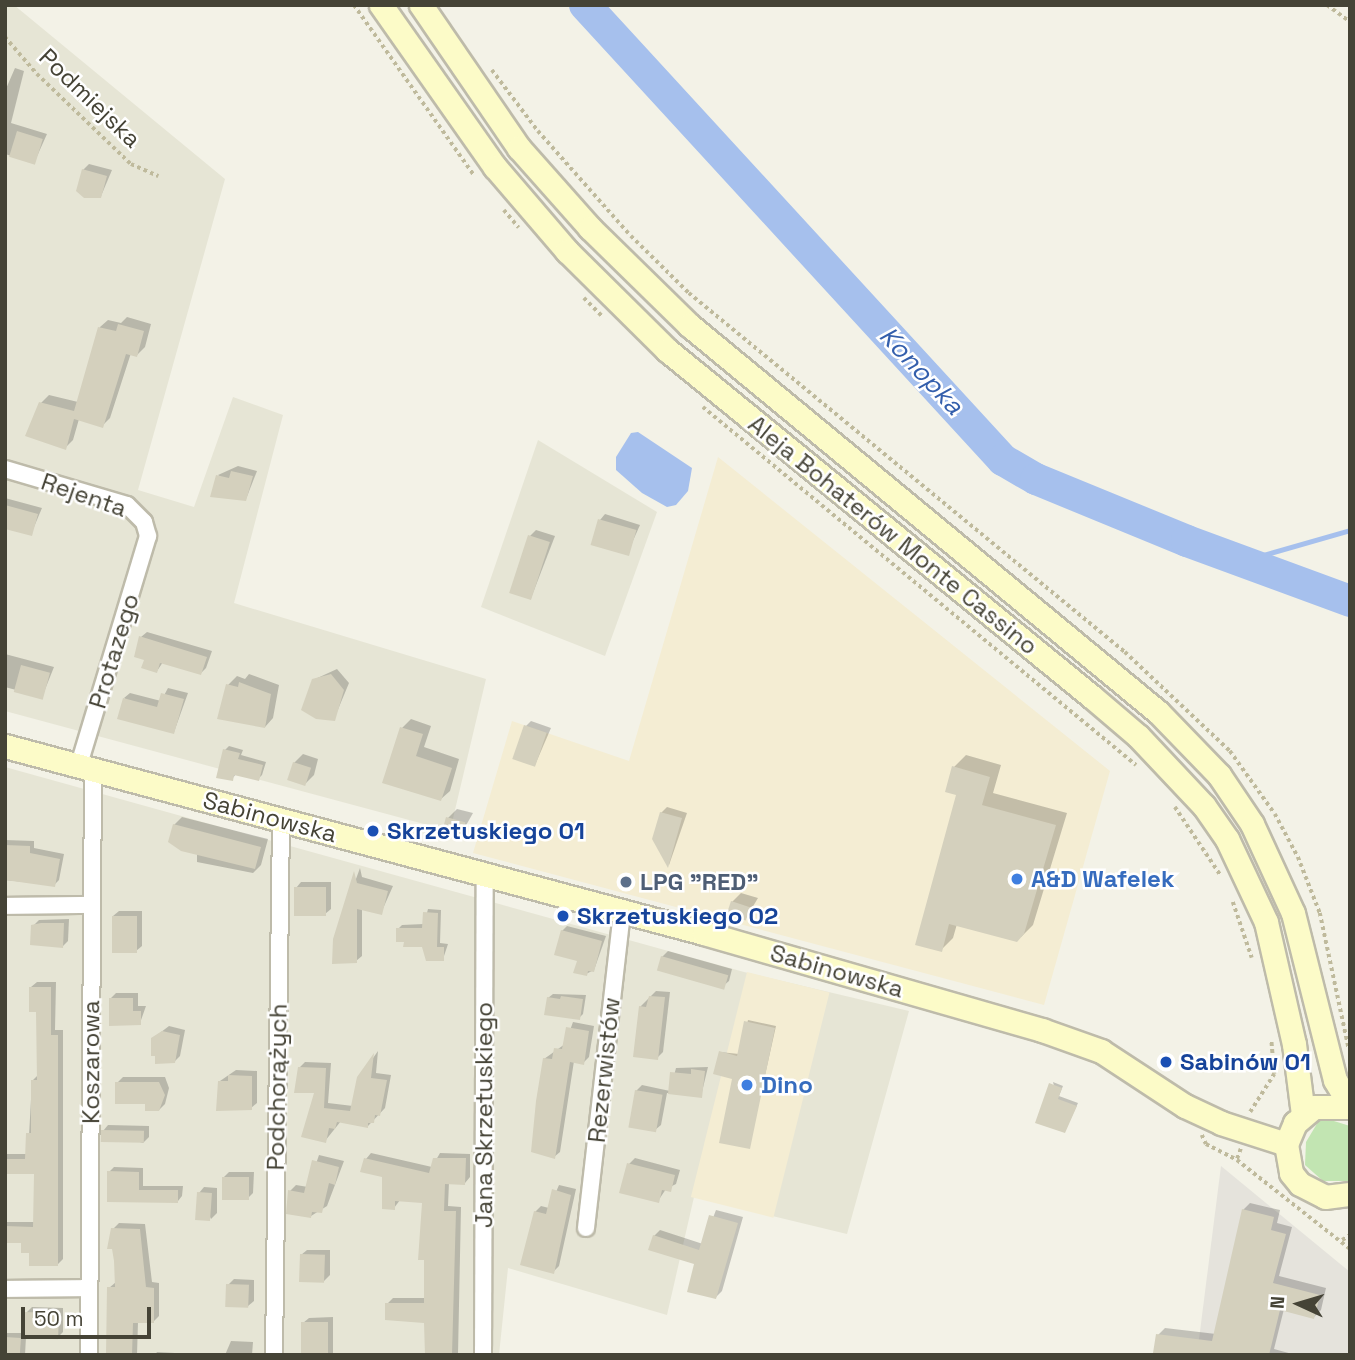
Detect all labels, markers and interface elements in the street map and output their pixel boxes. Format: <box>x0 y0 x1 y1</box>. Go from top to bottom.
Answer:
street label: Podmiejska <box>33 42 147 154</box>
water label: Konopka <box>872 321 970 421</box>
street label: Aleja Bohaterów Monte Cassino <box>743 409 1043 661</box>
street label: Rejenta <box>37 467 131 523</box>
street label: Protazego <box>83 590 145 712</box>
street label: Sabinowska <box>200 785 340 849</box>
place label: Skrzetuskiego 01 <box>387 817 585 845</box>
marker: Skrzetuskiego 01 <box>365 823 381 839</box>
place label: A&D Wafelek <box>1031 865 1175 893</box>
place label: LPG "RED" <box>640 868 759 896</box>
marker: A&D Wafelek <box>1009 871 1025 887</box>
marker: LPG "RED" <box>618 874 634 890</box>
place label: Skrzetuskiego 02 <box>577 902 778 930</box>
marker: Skrzetuskiego 02 <box>555 908 571 924</box>
street label: Sabinowska <box>767 938 907 1004</box>
street label: Rezerwistów <box>582 996 626 1144</box>
street label: Koszarowa <box>77 1000 105 1124</box>
street label: Jana Skrzetuskiego <box>470 1002 498 1228</box>
street label: Podchorążych <box>261 1003 293 1171</box>
place label: Sabinów 01 <box>1180 1048 1311 1076</box>
marker: Sabinów 01 <box>1158 1054 1174 1070</box>
place label: Dino <box>761 1071 813 1099</box>
marker: Dino <box>739 1077 755 1093</box>
north arrow <box>1264 1269 1334 1339</box>
scale bar <box>24 1294 154 1338</box>
text: N <box>1265 1295 1290 1310</box>
text: 50 m <box>34 1305 84 1332</box>

